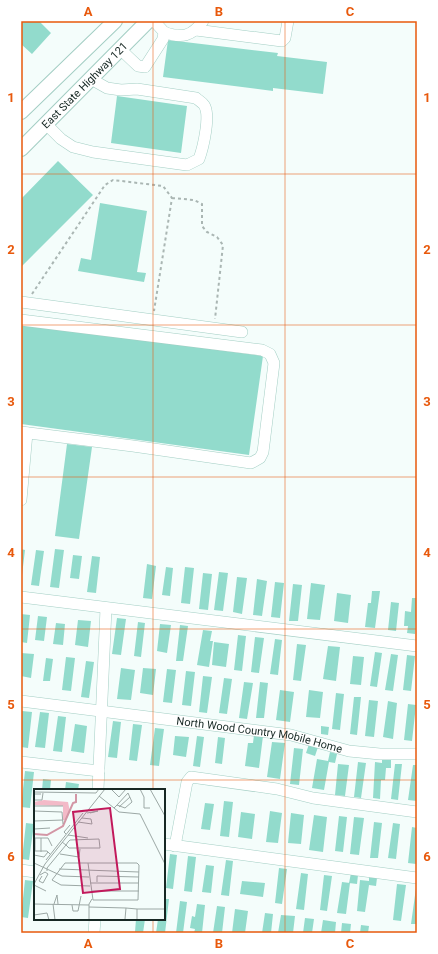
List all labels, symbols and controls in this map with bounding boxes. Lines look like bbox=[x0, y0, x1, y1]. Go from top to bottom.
text: A bbox=[84, 4, 93, 19]
text: B bbox=[215, 4, 223, 19]
text: C bbox=[346, 4, 355, 19]
street label: East State Highway 121 bbox=[39, 39, 130, 131]
text: 1 bbox=[7, 90, 15, 105]
text: 1 bbox=[423, 90, 431, 105]
text: 2 bbox=[7, 242, 15, 257]
text: 2 bbox=[423, 242, 431, 257]
text: 3 bbox=[7, 394, 15, 409]
text: 3 bbox=[423, 394, 431, 409]
text: 4 bbox=[7, 545, 15, 560]
text: 4 bbox=[423, 545, 431, 560]
text: 5 bbox=[7, 697, 15, 712]
text: 5 bbox=[423, 697, 431, 712]
street label: North Wood Country Mobile Home bbox=[176, 714, 344, 755]
inset map bbox=[34, 789, 165, 920]
text: 6 bbox=[7, 849, 15, 864]
text: 6 bbox=[423, 849, 431, 864]
text: A bbox=[84, 936, 93, 951]
text: B bbox=[215, 936, 223, 951]
text: C bbox=[346, 936, 355, 951]

